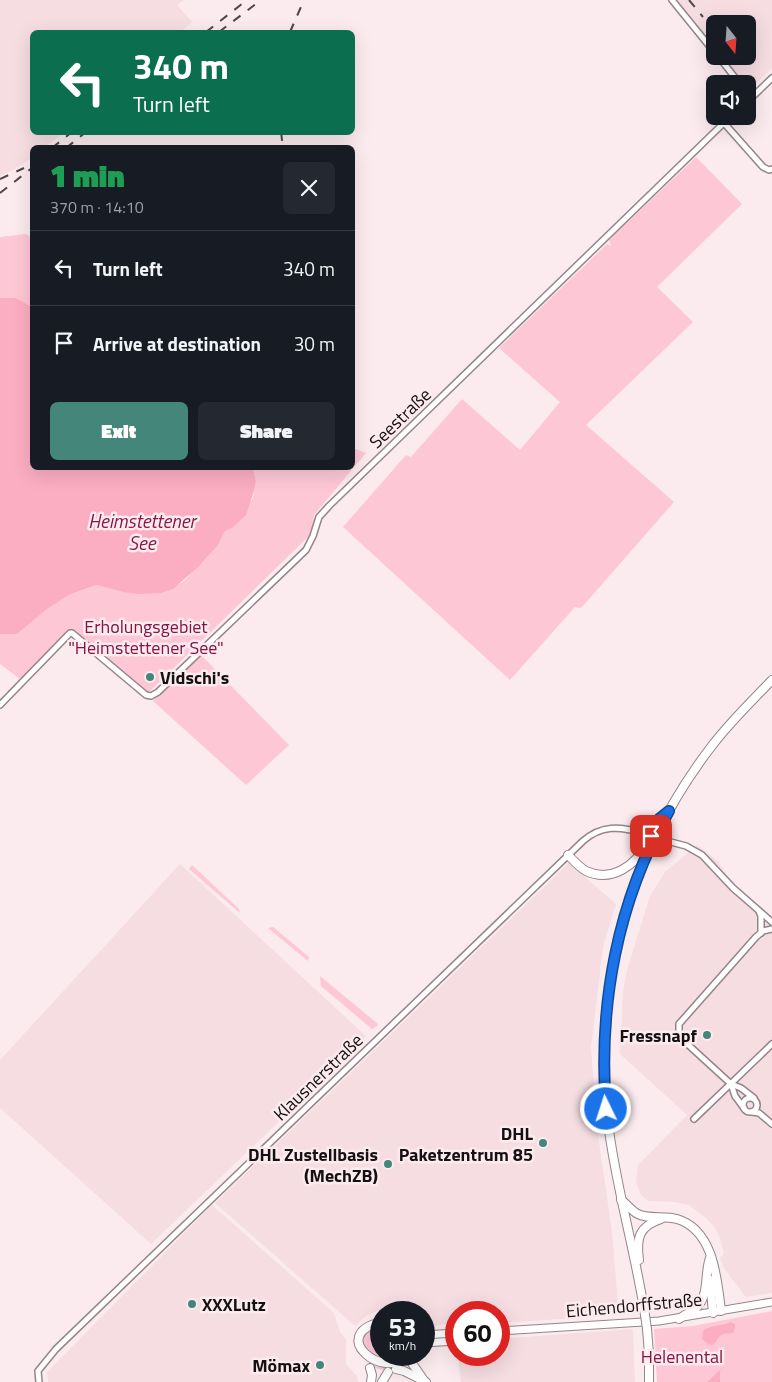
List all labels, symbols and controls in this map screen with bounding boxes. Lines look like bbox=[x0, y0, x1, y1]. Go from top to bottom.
north arrow bbox=[706, 15, 756, 65]
map controls bbox=[706, 15, 756, 125]
text: 340 m bbox=[133, 39, 229, 93]
icon: left bbox=[50, 50, 115, 115]
button: sound bbox=[706, 75, 756, 125]
text: Turn left bbox=[133, 87, 210, 121]
text: 1 min bbox=[50, 153, 125, 199]
button: close bbox=[283, 162, 335, 214]
text: 370 m · 14:10 bbox=[50, 195, 144, 219]
icon: left bbox=[50, 254, 78, 282]
text: Turn left bbox=[93, 254, 163, 283]
text: 340 m bbox=[283, 254, 335, 283]
icon: arrive bbox=[50, 329, 78, 357]
text: Arrive at destination bbox=[93, 329, 261, 358]
text: 30 m bbox=[294, 329, 335, 358]
street label: Seestraße bbox=[363, 381, 437, 455]
button: Exit bbox=[50, 402, 188, 460]
button: Share bbox=[198, 402, 335, 460]
water label: Heimstettener See bbox=[88, 506, 198, 557]
park label: Erholungsgebiet "Heimstettener See" bbox=[68, 613, 224, 661]
place label: Vidschi's bbox=[160, 664, 229, 691]
marker: Vidschi's bbox=[144, 671, 156, 683]
pin bbox=[630, 815, 672, 857]
icon: arrive bbox=[637, 822, 665, 850]
place label: Fressnapf bbox=[620, 1022, 698, 1049]
street label: Klausnerstraße bbox=[267, 1027, 369, 1127]
marker: Fressnapf bbox=[701, 1029, 713, 1041]
position arrow bbox=[579, 1082, 631, 1134]
place label: DHL Paketzentrum 85 bbox=[399, 1120, 533, 1168]
marker: DHL Paketzentrum 85 bbox=[537, 1137, 549, 1149]
place label: DHL Zustellbasis (MechZB) bbox=[248, 1141, 378, 1189]
marker: DHL Zustellbasis (MechZB) bbox=[382, 1158, 394, 1170]
street label: Eichendorffstraße bbox=[565, 1286, 703, 1324]
place label: XXXLutz bbox=[202, 1291, 266, 1318]
marker: XXXLutz bbox=[186, 1298, 198, 1310]
speed limit sign: 60 bbox=[445, 1301, 510, 1366]
text: 53 bbox=[388, 1308, 417, 1346]
text: km/h bbox=[389, 1336, 416, 1355]
park label: Helenental bbox=[641, 1343, 723, 1370]
place label: Mömax bbox=[252, 1352, 310, 1379]
marker: Mömax bbox=[314, 1359, 326, 1371]

